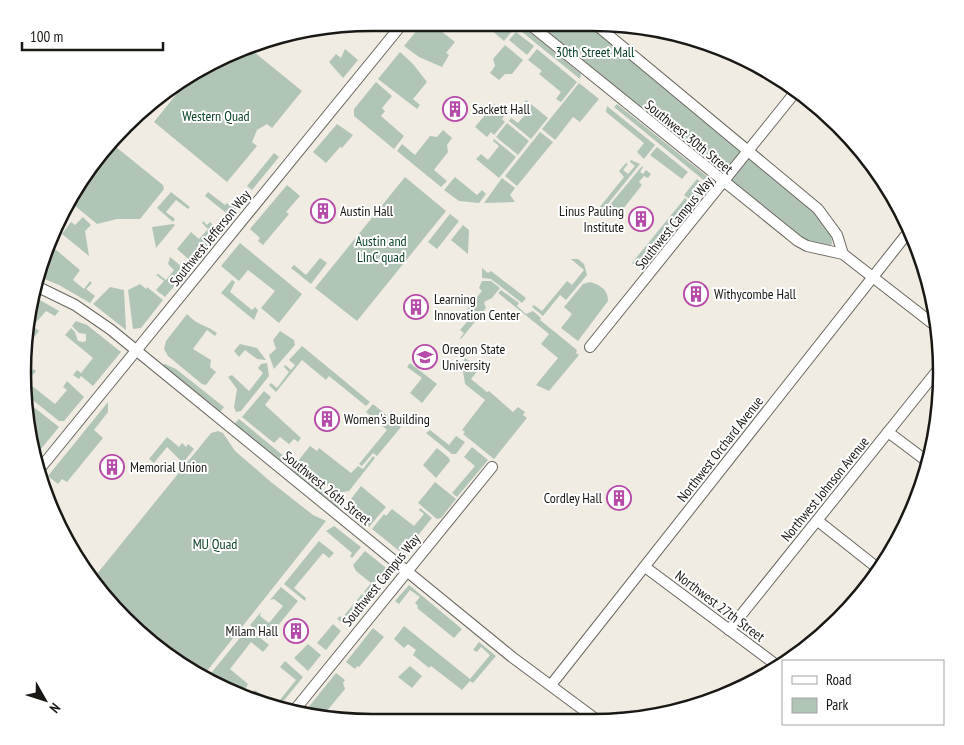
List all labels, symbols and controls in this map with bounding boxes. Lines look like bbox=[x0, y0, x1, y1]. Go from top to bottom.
scale bar bbox=[22, 20, 164, 52]
text: 100 m bbox=[30, 27, 63, 46]
park label: 30th Street Mall bbox=[556, 43, 635, 61]
building icon: Sackett Hall bbox=[442, 96, 468, 122]
street label: Southwest 30th Street bbox=[641, 96, 737, 178]
place label: Sackett Hall bbox=[472, 100, 531, 118]
park label: Western Quad bbox=[182, 107, 250, 125]
street label: Southwest Campus Way bbox=[631, 172, 717, 273]
street label: Southwest Jefferson Way bbox=[166, 186, 255, 290]
building icon: Austin Hall bbox=[310, 198, 336, 224]
place label: Austin Hall bbox=[340, 202, 394, 220]
place label: Linus Pauling Institute bbox=[559, 202, 624, 236]
building icon: Linus Pauling Institute bbox=[628, 206, 654, 232]
park label: Austin and LInC quad bbox=[355, 232, 407, 266]
building icon: Withycombe Hall bbox=[683, 281, 709, 307]
place label: Withycombe Hall bbox=[714, 285, 797, 303]
place label: Learning Innovation Center bbox=[434, 290, 520, 324]
building icon: Learning Innovation Center bbox=[403, 294, 429, 320]
place label: Oregon State University bbox=[442, 340, 506, 374]
school or university icon: Oregon State University bbox=[412, 344, 438, 370]
street label: Northwest Orchard Avenue bbox=[673, 392, 767, 506]
building icon: Women's Building bbox=[314, 406, 340, 432]
place label: Women's Building bbox=[344, 410, 430, 428]
street label: Northwest Johnson Avenue bbox=[777, 433, 873, 545]
street label: Southwest 26th Street bbox=[279, 447, 375, 529]
building icon: Memorial Union bbox=[99, 454, 125, 480]
place label: Memorial Union bbox=[130, 458, 207, 476]
building icon: Cordley Hall bbox=[606, 485, 632, 511]
place label: Cordley Hall bbox=[544, 489, 603, 507]
street label: Southwest Campus Way bbox=[338, 529, 424, 630]
park label: MU Quad bbox=[193, 535, 237, 553]
street label: Northwest 27th Street bbox=[672, 566, 769, 646]
building icon: Milam Hall bbox=[283, 618, 309, 644]
place label: Milam Hall bbox=[225, 622, 279, 640]
legend bbox=[782, 660, 944, 725]
text: Road bbox=[826, 670, 852, 689]
north arrow bbox=[20, 675, 70, 725]
text: Park bbox=[826, 695, 848, 714]
text: N bbox=[46, 700, 64, 717]

